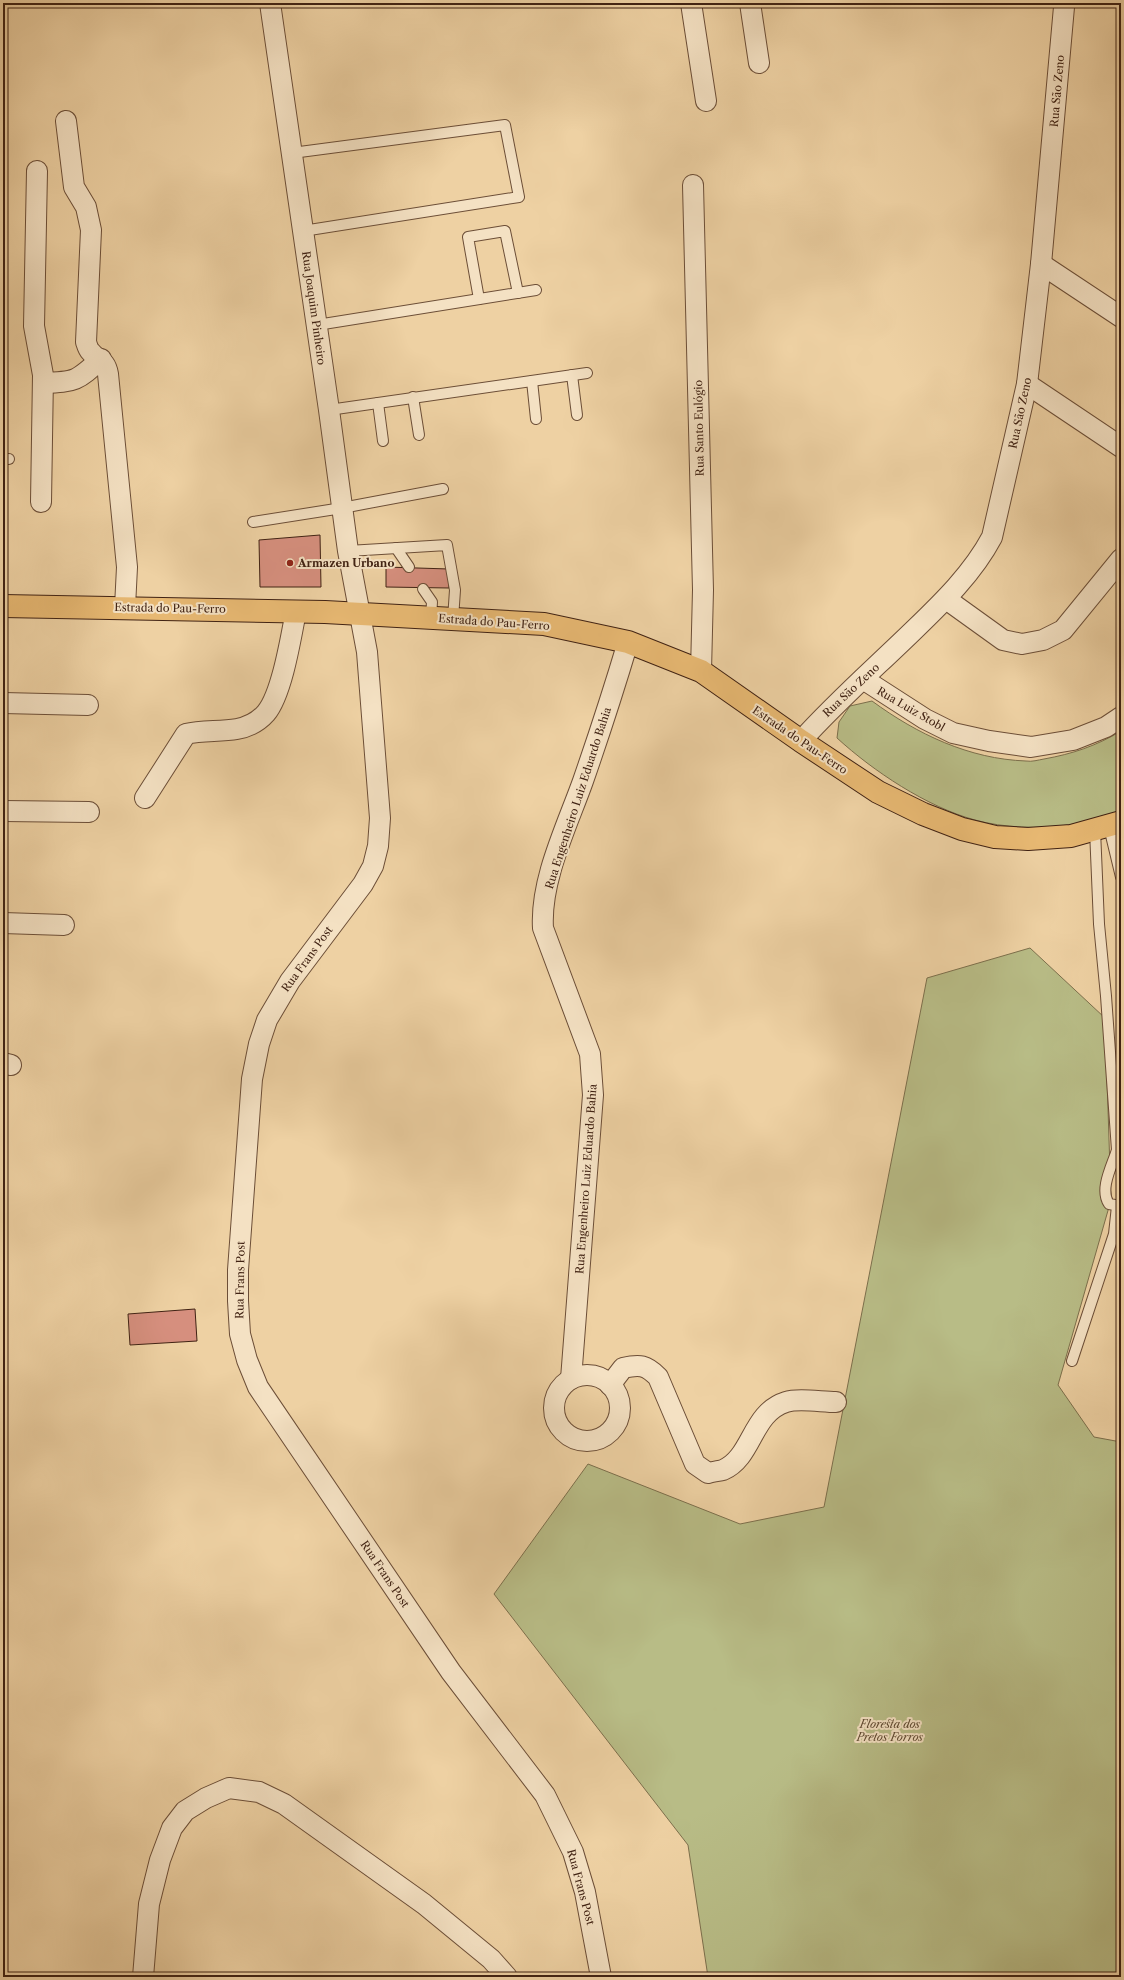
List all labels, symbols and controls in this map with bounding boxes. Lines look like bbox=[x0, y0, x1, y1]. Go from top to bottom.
street label: Rua São Zeno bbox=[1047, 54, 1067, 128]
street label: Rua Joaquim Pinheiro bbox=[299, 250, 329, 366]
street label: Rua São Zeno bbox=[1006, 376, 1034, 450]
street label: Rua Santo Eulógio bbox=[691, 379, 707, 476]
place label: Armazen Urbano bbox=[297, 556, 394, 570]
marker: Armazen Urbano bbox=[285, 558, 295, 568]
street label: Estrada do Pau-Ferro bbox=[114, 600, 226, 616]
street label: Estrada do Pau-Ferro bbox=[438, 611, 550, 633]
street label: Rua São Zeno bbox=[820, 660, 883, 720]
street label: Rua Luiz Stobl bbox=[874, 684, 948, 735]
street label: Estrada do Pau-Ferro bbox=[750, 703, 850, 777]
street label: Rua Engenheiro Luiz Eduardo Bahia bbox=[542, 705, 614, 891]
street label: Rua Frans Post bbox=[278, 923, 336, 995]
street label: Rua Engenheiro Luiz Eduardo Bahia bbox=[572, 1083, 600, 1274]
street label: Rua Frans Post bbox=[232, 1241, 248, 1319]
street label: Rua Frans Post bbox=[357, 1538, 413, 1610]
park label: Floresta dos Pretos Forros bbox=[856, 1717, 923, 1744]
street label: Rua Frans Post bbox=[564, 1848, 598, 1927]

